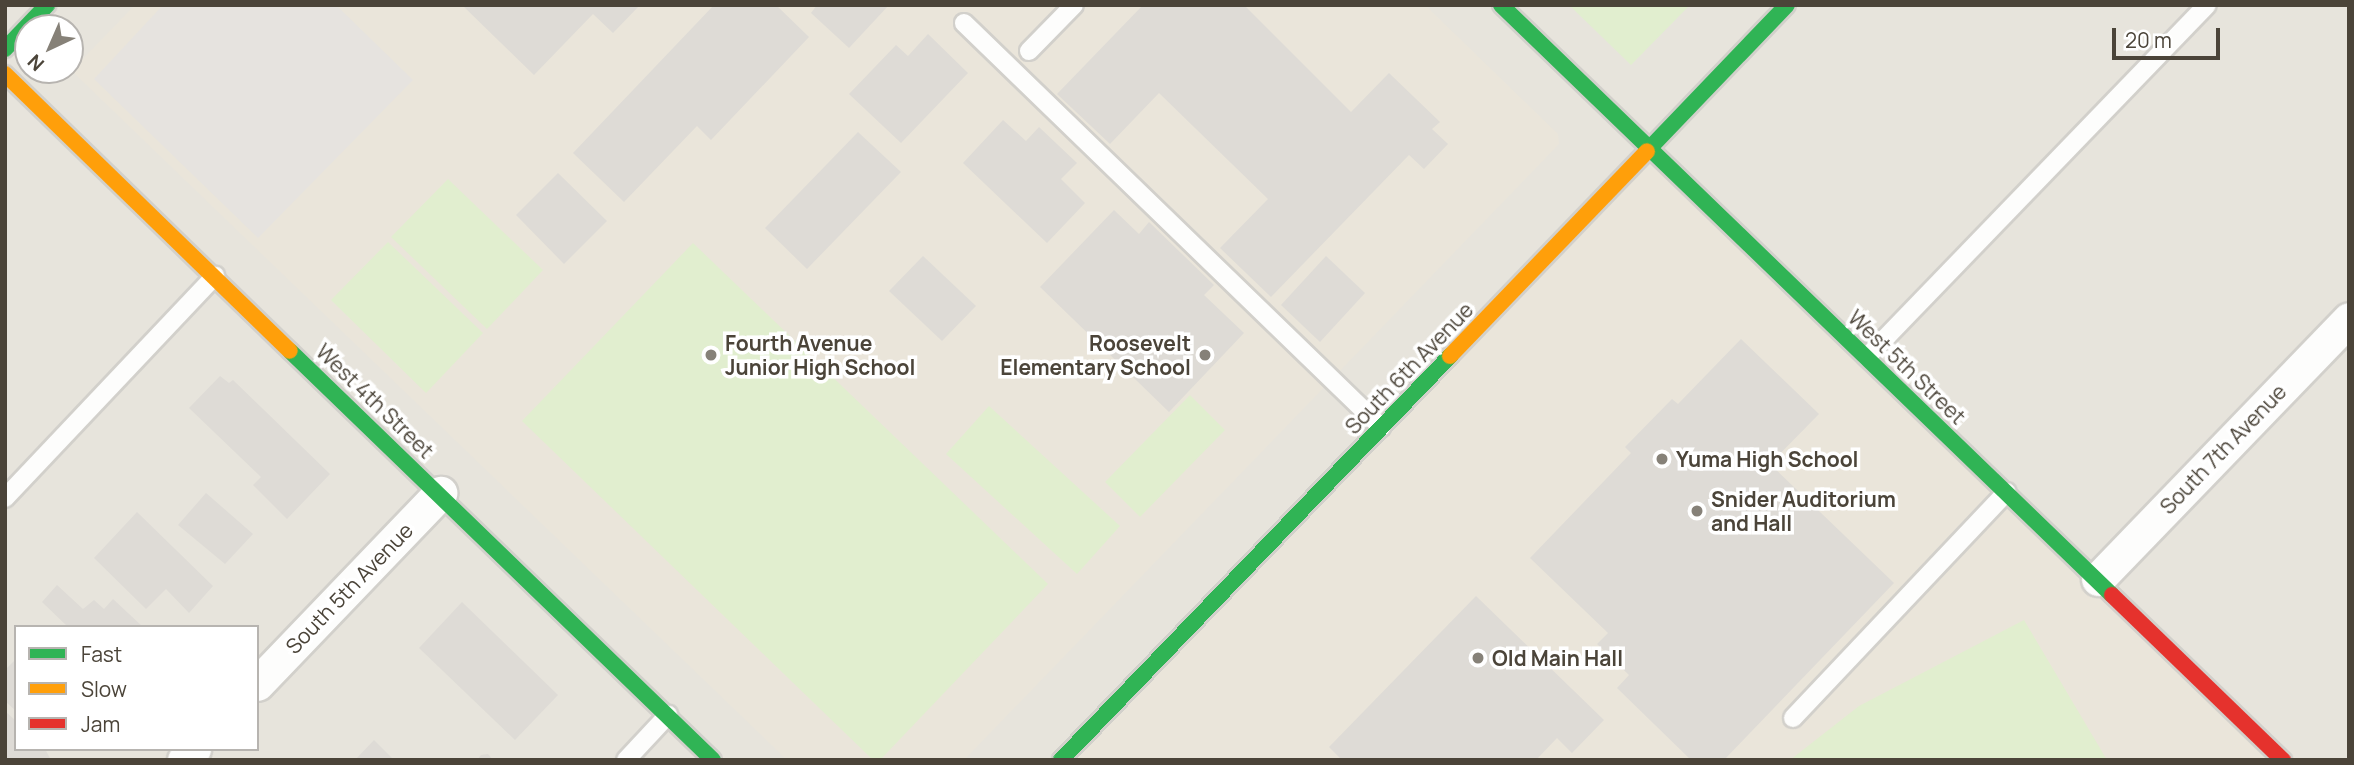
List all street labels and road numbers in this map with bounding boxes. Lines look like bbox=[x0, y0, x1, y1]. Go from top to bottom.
street label: South 6th Avenue bbox=[1340, 297, 1478, 439]
street label: West 5th Street bbox=[1843, 305, 1971, 429]
street label: West 4th Street bbox=[311, 339, 439, 463]
street label: South 7th Avenue bbox=[2155, 379, 2291, 519]
street label: South 5th Avenue bbox=[280, 517, 418, 659]

